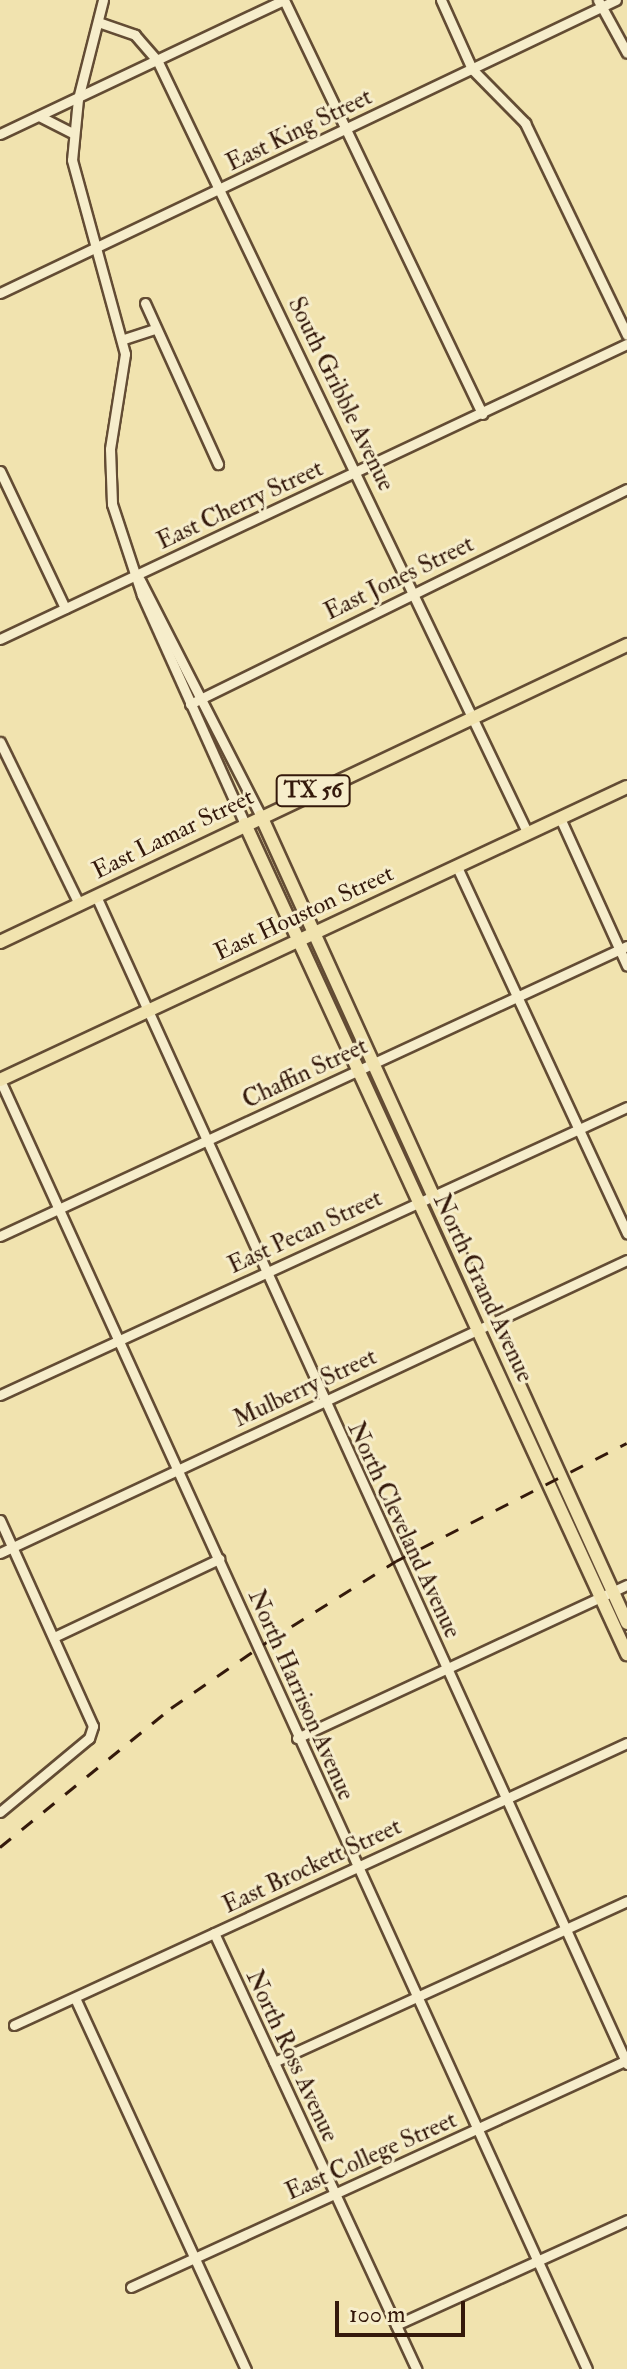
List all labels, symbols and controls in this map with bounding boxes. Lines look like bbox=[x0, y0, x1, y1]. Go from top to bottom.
street label: East King Street bbox=[221, 82, 377, 178]
street label: South Gribble Avenue bbox=[282, 292, 400, 496]
street label: East Cherry Street bbox=[152, 454, 328, 556]
street label: East Jones Street bbox=[320, 529, 478, 627]
road number: TX 56 bbox=[275, 773, 351, 809]
street label: East Lamar Street bbox=[88, 783, 258, 885]
street label: East Houston Street bbox=[210, 859, 398, 967]
street label: Chaffin Street bbox=[238, 1031, 372, 1115]
street label: East Pecan Street bbox=[223, 1184, 387, 1280]
street label: North Grand Avenue bbox=[427, 1189, 539, 1387]
street label: Mulberry Street bbox=[229, 1342, 381, 1434]
street label: North Cleveland Avenue bbox=[341, 1417, 467, 1643]
street label: North Harrison Avenue bbox=[242, 1585, 360, 1805]
street label: East Brockett Street bbox=[218, 1812, 406, 1920]
street label: North Ross Avenue bbox=[240, 1965, 344, 2147]
street label: East College Street bbox=[281, 2105, 461, 2207]
scale bar bbox=[339, 2285, 469, 2335]
text: 100 m bbox=[349, 2299, 406, 2330]

